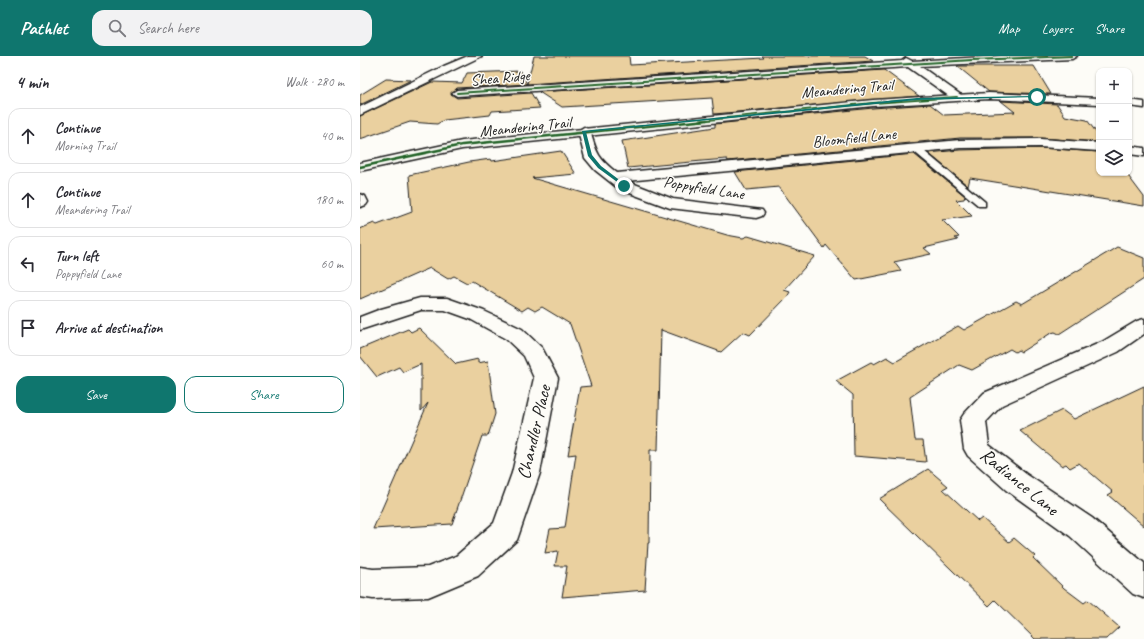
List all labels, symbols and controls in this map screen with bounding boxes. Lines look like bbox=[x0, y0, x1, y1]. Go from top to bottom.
search box bbox=[92, 10, 372, 46]
text: Pathlet bbox=[20, 16, 68, 40]
icon: search bbox=[106, 17, 128, 39]
text: Search here bbox=[138, 19, 199, 38]
text: Map bbox=[998, 20, 1020, 37]
text: Layers bbox=[1042, 20, 1073, 37]
text: Share bbox=[1095, 20, 1124, 37]
street label: Shea Ridge bbox=[470, 65, 532, 91]
map controls bbox=[1096, 68, 1132, 176]
button: + bbox=[1096, 68, 1132, 104]
text: 4 min bbox=[16, 72, 49, 93]
text: Walk · 280 m bbox=[285, 74, 344, 90]
street label: Meandering Trail bbox=[801, 75, 897, 103]
route start bbox=[1028, 88, 1046, 106]
button: − bbox=[1096, 104, 1132, 140]
street label: Meandering Trail bbox=[478, 112, 575, 142]
text: Continue bbox=[55, 119, 100, 138]
street label: Bloomfield Lane bbox=[811, 123, 899, 152]
icon: ahead bbox=[17, 125, 39, 147]
text: 40 m bbox=[321, 128, 343, 144]
text: Morning Trail bbox=[55, 138, 115, 154]
button: layers bbox=[1096, 140, 1132, 176]
street label: Poppyfield Lane bbox=[662, 172, 747, 205]
route end bbox=[615, 177, 633, 195]
text: Continue bbox=[55, 183, 100, 202]
icon: ahead bbox=[17, 189, 39, 211]
text: 180 m bbox=[315, 192, 343, 208]
text: Meandering Trail bbox=[55, 202, 130, 218]
text: Turn left bbox=[55, 247, 98, 266]
icon: left bbox=[17, 253, 39, 275]
text: 60 m bbox=[321, 256, 343, 272]
text: Poppyfield Lane bbox=[55, 266, 121, 282]
icon: arrive bbox=[17, 317, 39, 339]
text: Arrive at destination bbox=[55, 319, 162, 338]
button: Save bbox=[16, 376, 176, 413]
button: Share bbox=[184, 376, 344, 413]
street label: Chandler Place bbox=[512, 381, 557, 482]
street label: Radiance Lane bbox=[975, 443, 1065, 522]

